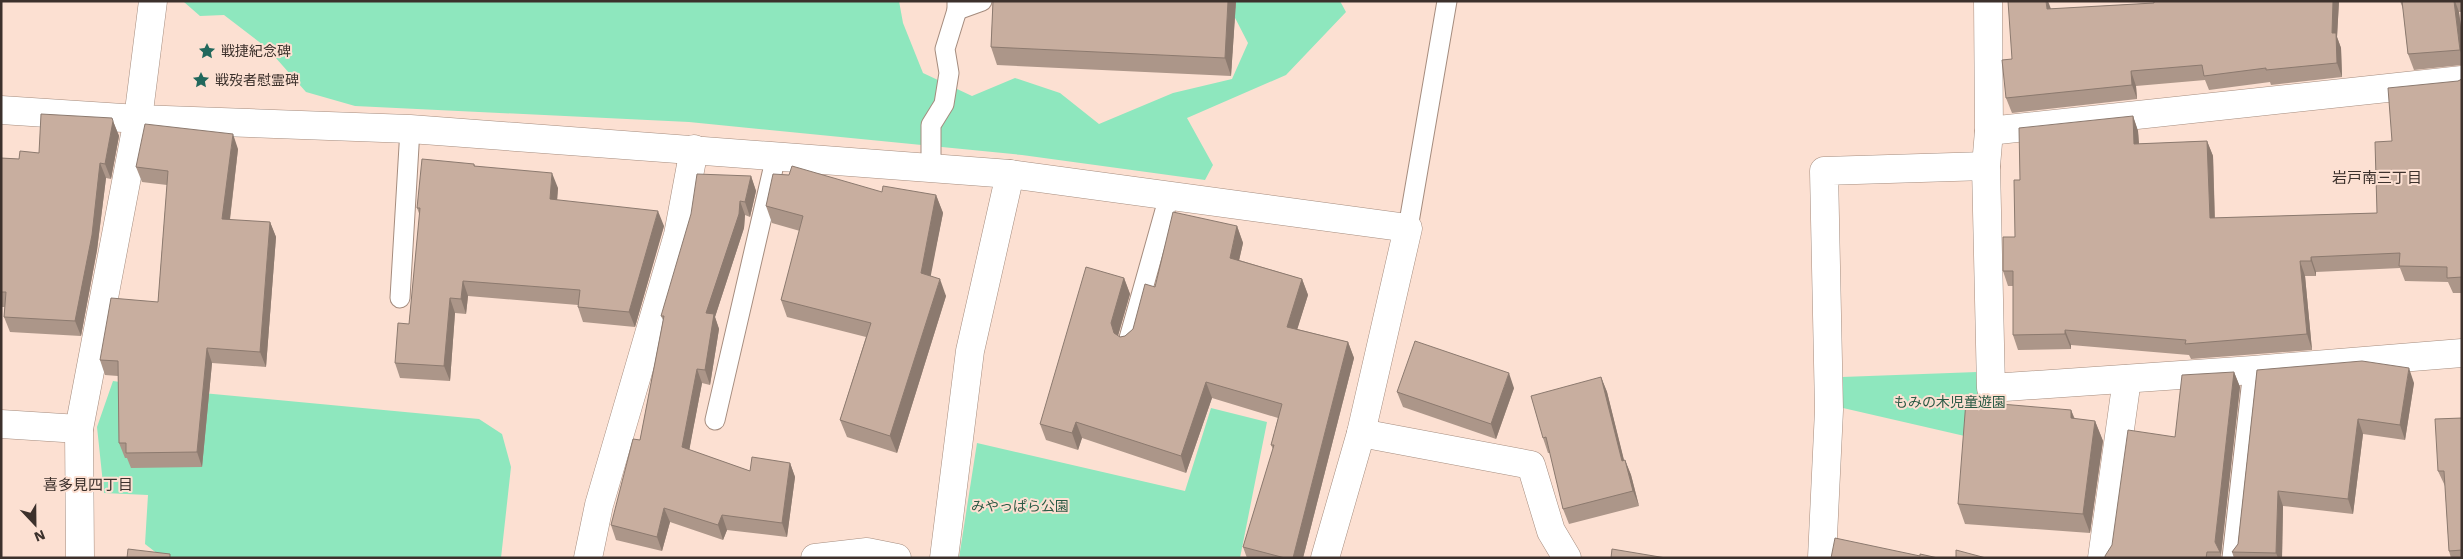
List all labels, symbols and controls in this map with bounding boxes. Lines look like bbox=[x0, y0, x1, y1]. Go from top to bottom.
place icon: 戦捷紀念碑 bbox=[197, 41, 217, 61]
place label: 戦捷紀念碑 bbox=[221, 43, 291, 59]
place icon: 戦歿者慰霊碑 bbox=[191, 70, 211, 90]
place label: 戦歿者慰霊碑 bbox=[215, 72, 299, 88]
district label: 岩戸南三丁目 bbox=[2332, 169, 2422, 187]
park label: もみの木児童遊園 bbox=[1894, 394, 2006, 410]
district label: 喜多見四丁目 bbox=[43, 476, 133, 494]
park label: みやっぱら公園 bbox=[971, 498, 1069, 514]
north arrow bbox=[10, 499, 60, 549]
text: N bbox=[32, 527, 48, 545]

